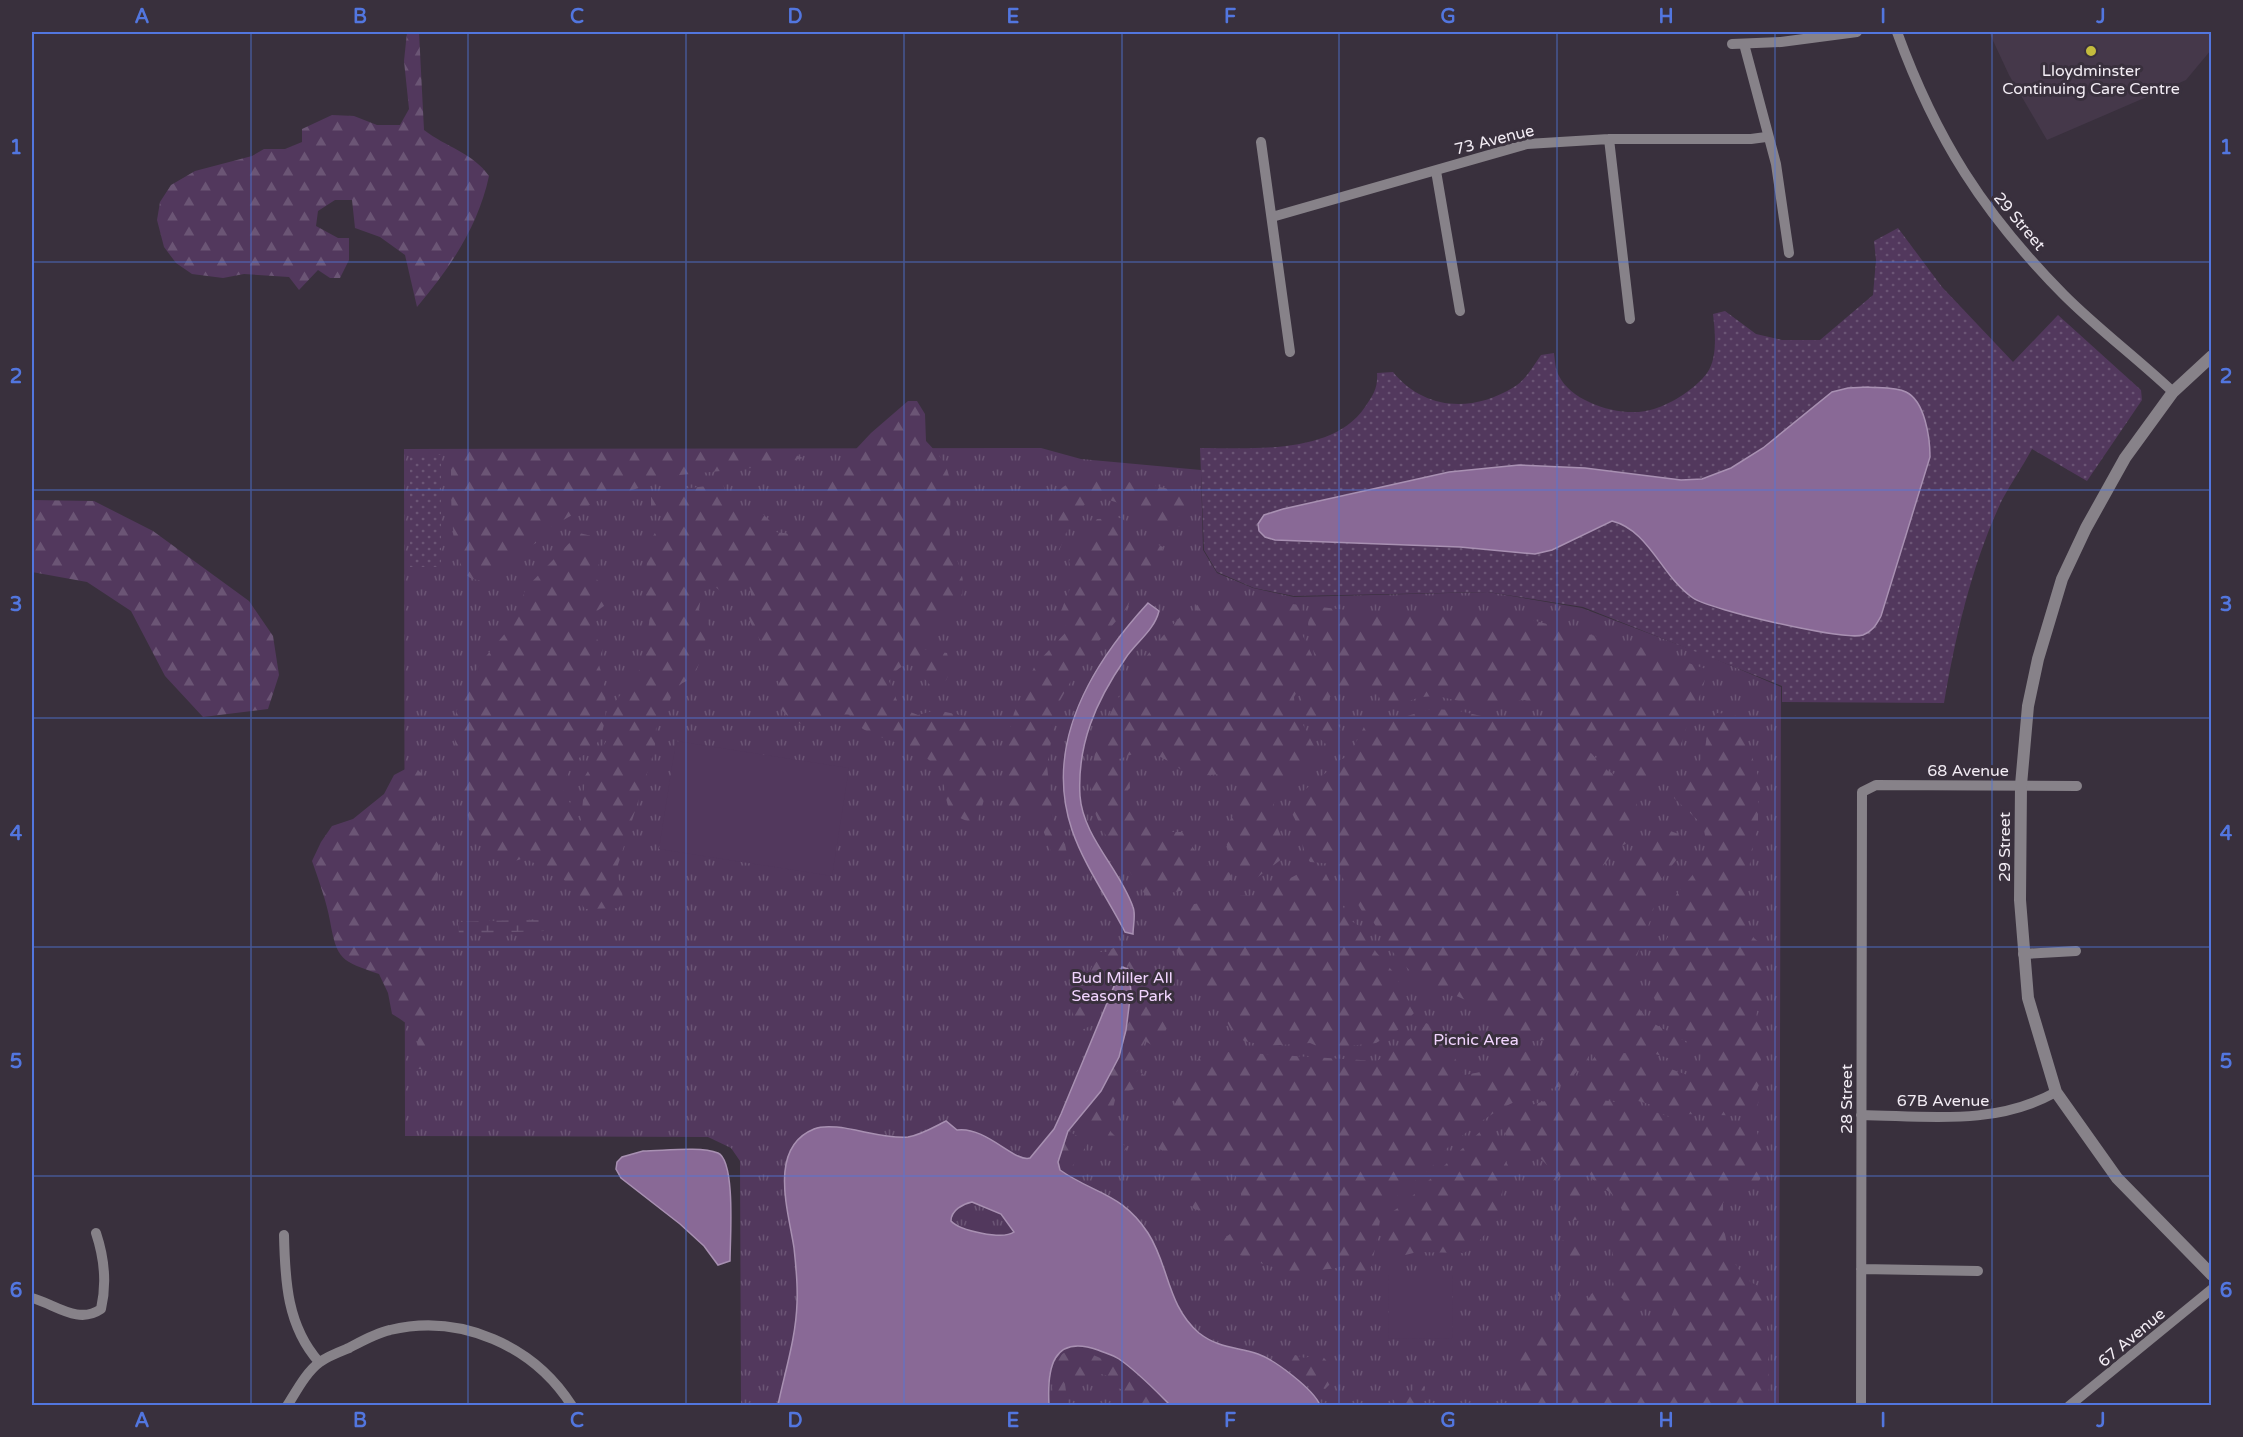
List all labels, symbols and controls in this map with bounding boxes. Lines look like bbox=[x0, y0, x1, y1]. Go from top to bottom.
text: A bbox=[135, 5, 150, 29]
text: B bbox=[353, 5, 367, 29]
text: C bbox=[570, 5, 584, 29]
text: D bbox=[787, 5, 803, 29]
text: E bbox=[1007, 5, 1020, 29]
text: F bbox=[1224, 5, 1236, 29]
text: G bbox=[1440, 5, 1456, 29]
text: H bbox=[1658, 5, 1674, 29]
text: I bbox=[1880, 5, 1886, 29]
text: J bbox=[2095, 5, 2106, 29]
marker: Lloydminster Continuing Care Centre bbox=[2084, 44, 2098, 58]
place label: Lloydminster Continuing Care Centre bbox=[2002, 61, 2180, 99]
street label: 73 Avenue bbox=[1452, 120, 1536, 160]
text: 1 bbox=[10, 136, 22, 160]
text: 1 bbox=[2220, 136, 2232, 160]
street label: 29 Street bbox=[1989, 188, 2049, 255]
text: 2 bbox=[10, 365, 22, 389]
text: 2 bbox=[2220, 365, 2232, 389]
text: 3 bbox=[10, 593, 22, 617]
text: 3 bbox=[2220, 593, 2232, 617]
street label: 68 Avenue bbox=[1927, 761, 2009, 781]
street label: 29 Street bbox=[1995, 812, 2015, 882]
text: 4 bbox=[10, 822, 23, 846]
text: 4 bbox=[2220, 822, 2233, 846]
park label: Bud Miller All Seasons Park bbox=[1071, 968, 1173, 1006]
park label: Picnic Area bbox=[1433, 1030, 1519, 1050]
text: 5 bbox=[10, 1050, 22, 1074]
text: 5 bbox=[2220, 1050, 2232, 1074]
street label: 28 Street bbox=[1837, 1064, 1857, 1134]
street label: 67B Avenue bbox=[1897, 1091, 1989, 1111]
text: 6 bbox=[10, 1279, 22, 1303]
text: 6 bbox=[2220, 1279, 2232, 1303]
street label: 67 Avenue bbox=[2094, 1304, 2169, 1372]
text: A bbox=[135, 1409, 150, 1433]
text: B bbox=[353, 1409, 367, 1433]
text: C bbox=[570, 1409, 584, 1433]
text: D bbox=[787, 1409, 803, 1433]
text: E bbox=[1007, 1409, 1020, 1433]
text: F bbox=[1224, 1409, 1236, 1433]
text: G bbox=[1440, 1409, 1456, 1433]
text: H bbox=[1658, 1409, 1674, 1433]
text: I bbox=[1880, 1409, 1886, 1433]
text: J bbox=[2095, 1409, 2106, 1433]

